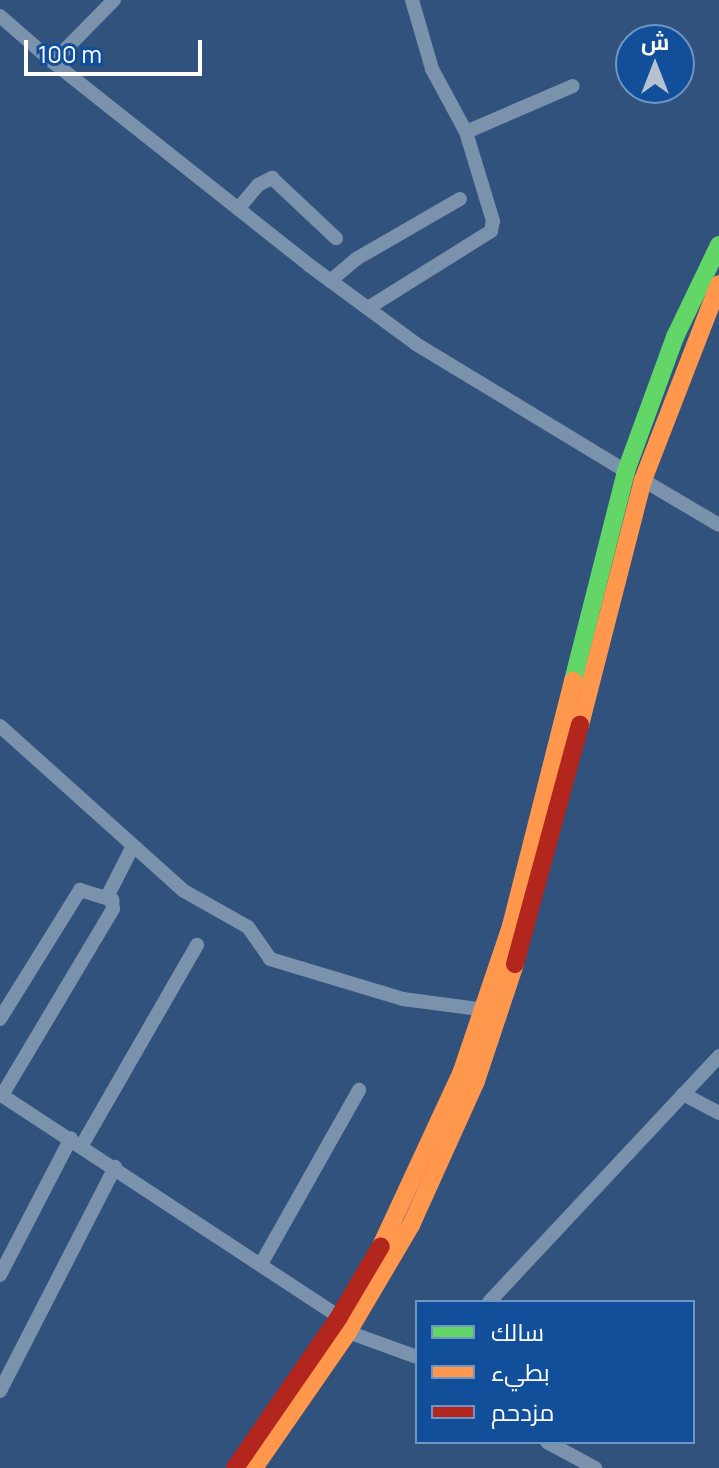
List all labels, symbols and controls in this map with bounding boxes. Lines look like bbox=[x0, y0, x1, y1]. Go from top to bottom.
scale bar bbox=[28, 24, 206, 74]
north arrow bbox=[615, 24, 695, 104]
text: ش bbox=[641, 27, 669, 57]
text: 100 m bbox=[38, 37, 102, 70]
legend bbox=[415, 1300, 695, 1444]
text: سالك bbox=[491, 1315, 544, 1348]
text: بطيء bbox=[491, 1355, 550, 1388]
text: مزدحم bbox=[491, 1395, 554, 1428]

